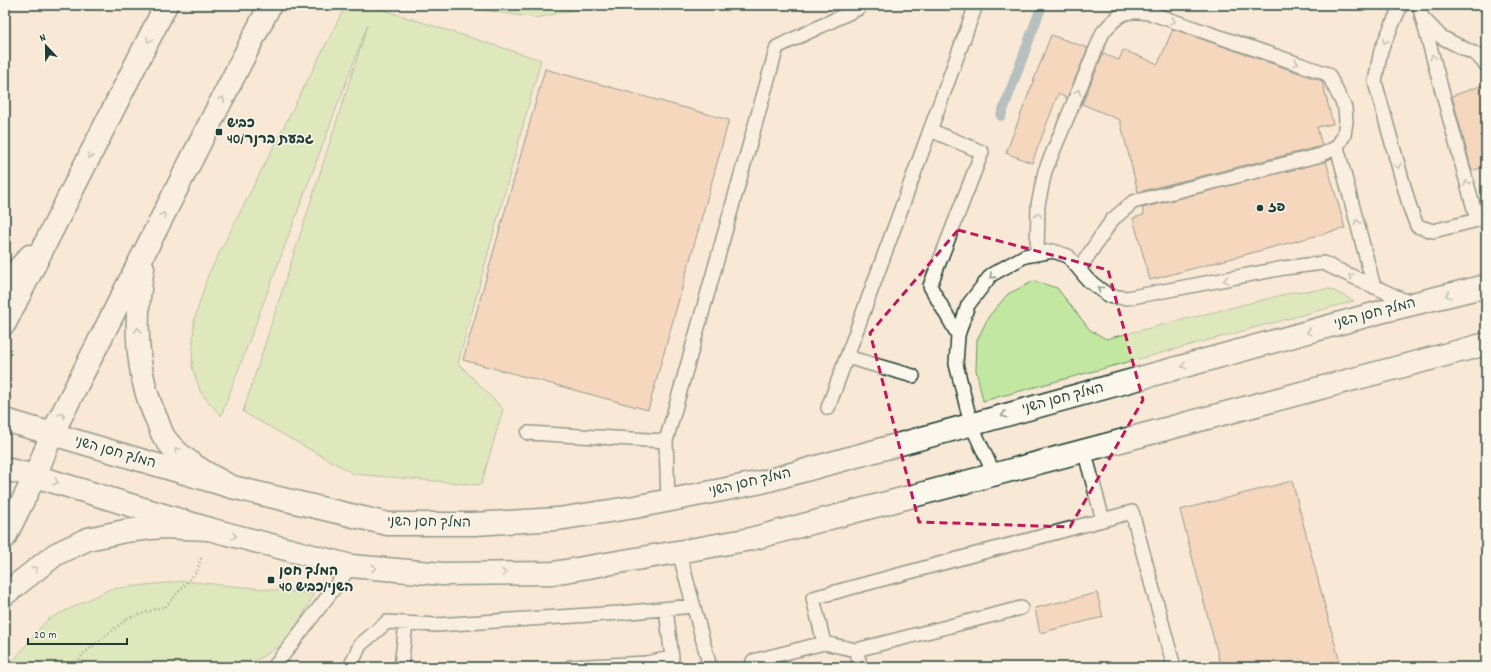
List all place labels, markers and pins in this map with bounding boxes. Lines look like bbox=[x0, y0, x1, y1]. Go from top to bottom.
place label: כביש 40/גבעת ברנר bbox=[227, 114, 314, 150]
marker: כביש 40/גבעת ברנר bbox=[214, 127, 224, 137]
place label: פז bbox=[1268, 198, 1286, 218]
marker: פז bbox=[1255, 203, 1265, 213]
place label: המלך חסן השני/כביש 40 bbox=[279, 562, 354, 598]
marker: המלך חסן השני/כביש 40 bbox=[266, 575, 276, 585]

